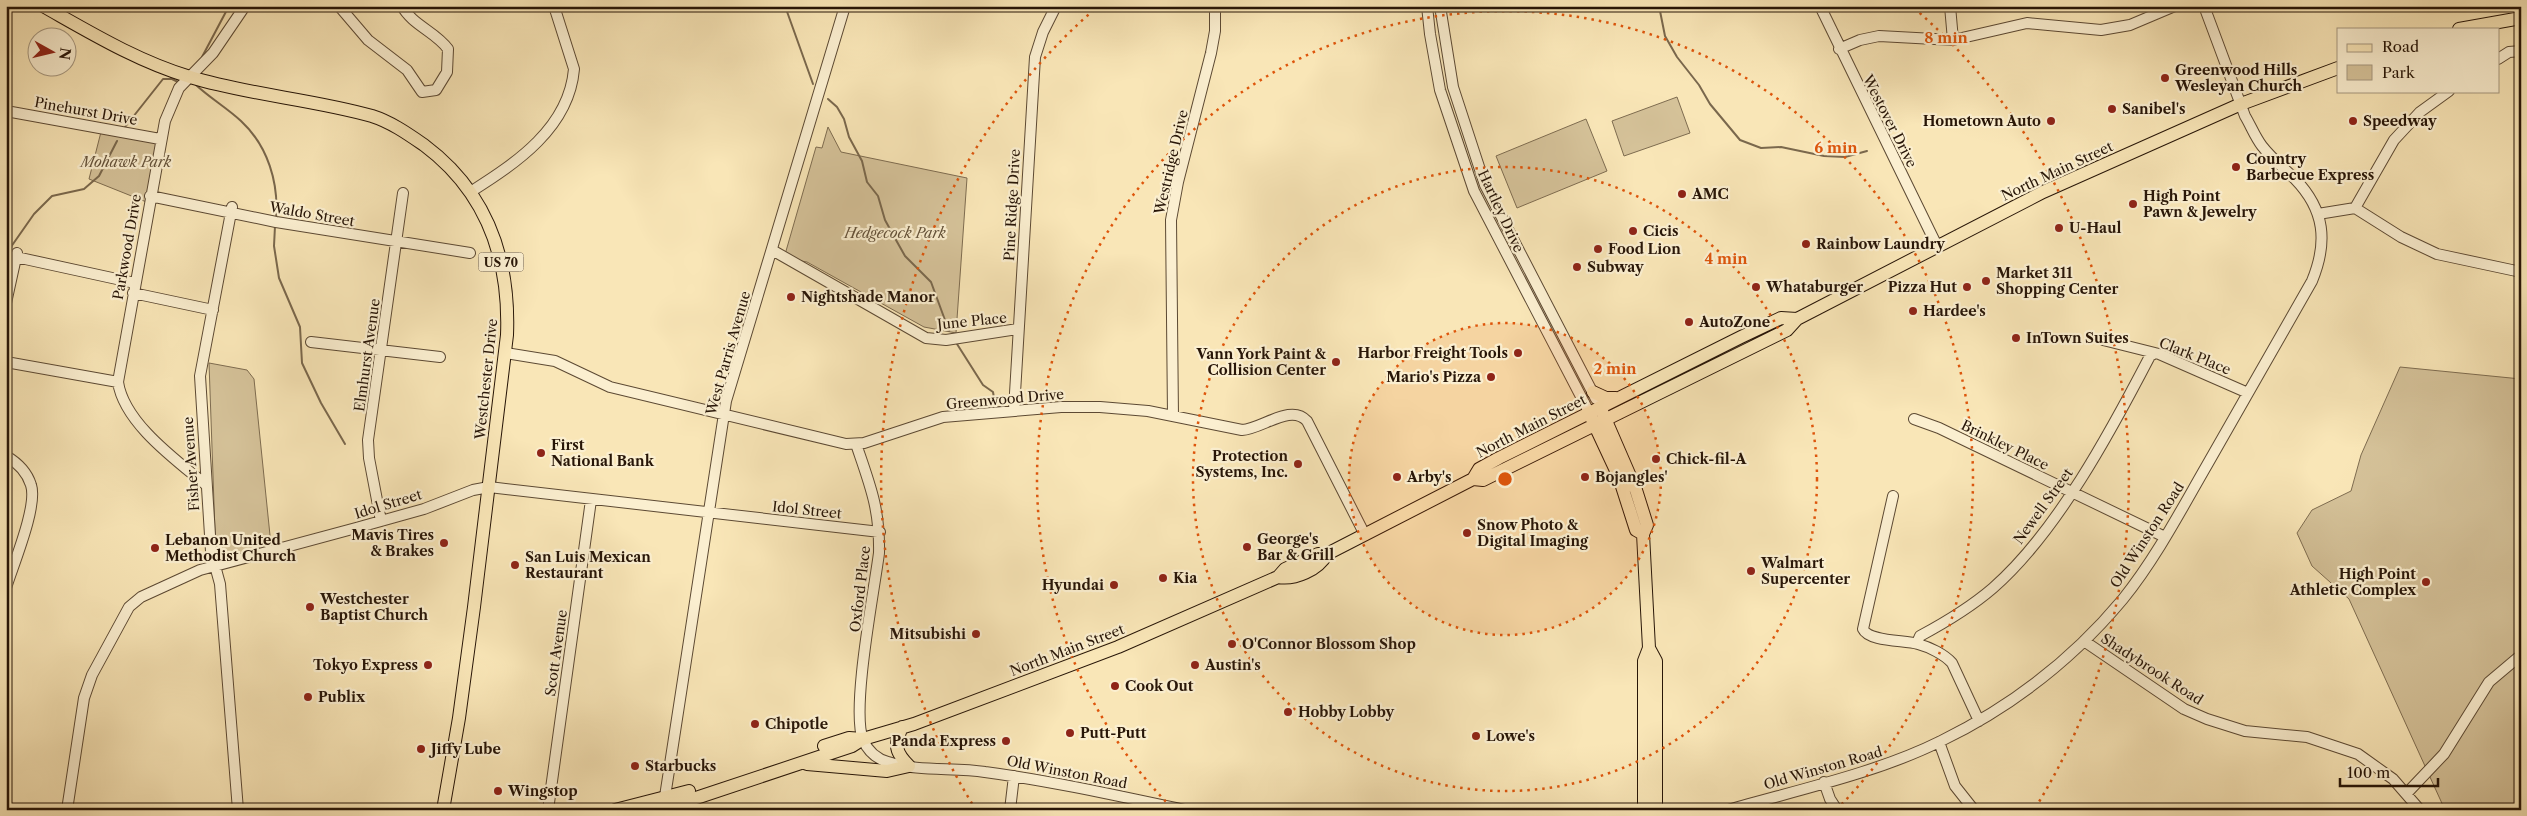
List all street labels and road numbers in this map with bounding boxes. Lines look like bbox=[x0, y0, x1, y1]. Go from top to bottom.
street label: Westover Drive bbox=[1858, 71, 1921, 171]
street label: Pinehurst Drive bbox=[33, 93, 139, 129]
street label: Westridge Drive bbox=[1150, 108, 1192, 217]
street label: North Main Street bbox=[1998, 137, 2116, 205]
street label: Pine Ridge Drive bbox=[1000, 148, 1024, 261]
street label: Hartley Drive bbox=[1474, 167, 1528, 255]
street label: Parkwood Drive bbox=[109, 193, 145, 301]
street label: Waldo Street bbox=[267, 197, 356, 230]
road number: US 70 bbox=[478, 252, 524, 272]
street label: West Parris Avenue bbox=[701, 289, 754, 418]
street label: Elmhurst Avenue bbox=[350, 297, 384, 413]
street label: June Place bbox=[934, 308, 1008, 334]
street label: Westchester Drive bbox=[471, 318, 501, 441]
street label: Clark Place bbox=[2157, 333, 2234, 379]
street label: Greenwood Drive bbox=[945, 385, 1065, 413]
street label: North Main Street bbox=[1473, 390, 1589, 461]
street label: Fisher Avenue bbox=[179, 416, 203, 512]
street label: Brinkley Place bbox=[1958, 416, 2052, 474]
street label: Newell Street bbox=[2009, 464, 2077, 548]
street label: Old Winston Road bbox=[2106, 478, 2188, 591]
street label: Idol Street bbox=[352, 485, 424, 523]
street label: Idol Street bbox=[771, 497, 843, 523]
street label: Oxford Place bbox=[846, 545, 874, 633]
street label: Scott Avenue bbox=[541, 608, 571, 697]
street label: North Main Street bbox=[1007, 620, 1127, 680]
street label: Shadybrook Road bbox=[2098, 629, 2207, 709]
street label: Old Winston Road bbox=[1762, 742, 1885, 794]
street label: Old Winston Road bbox=[1005, 751, 1129, 793]

